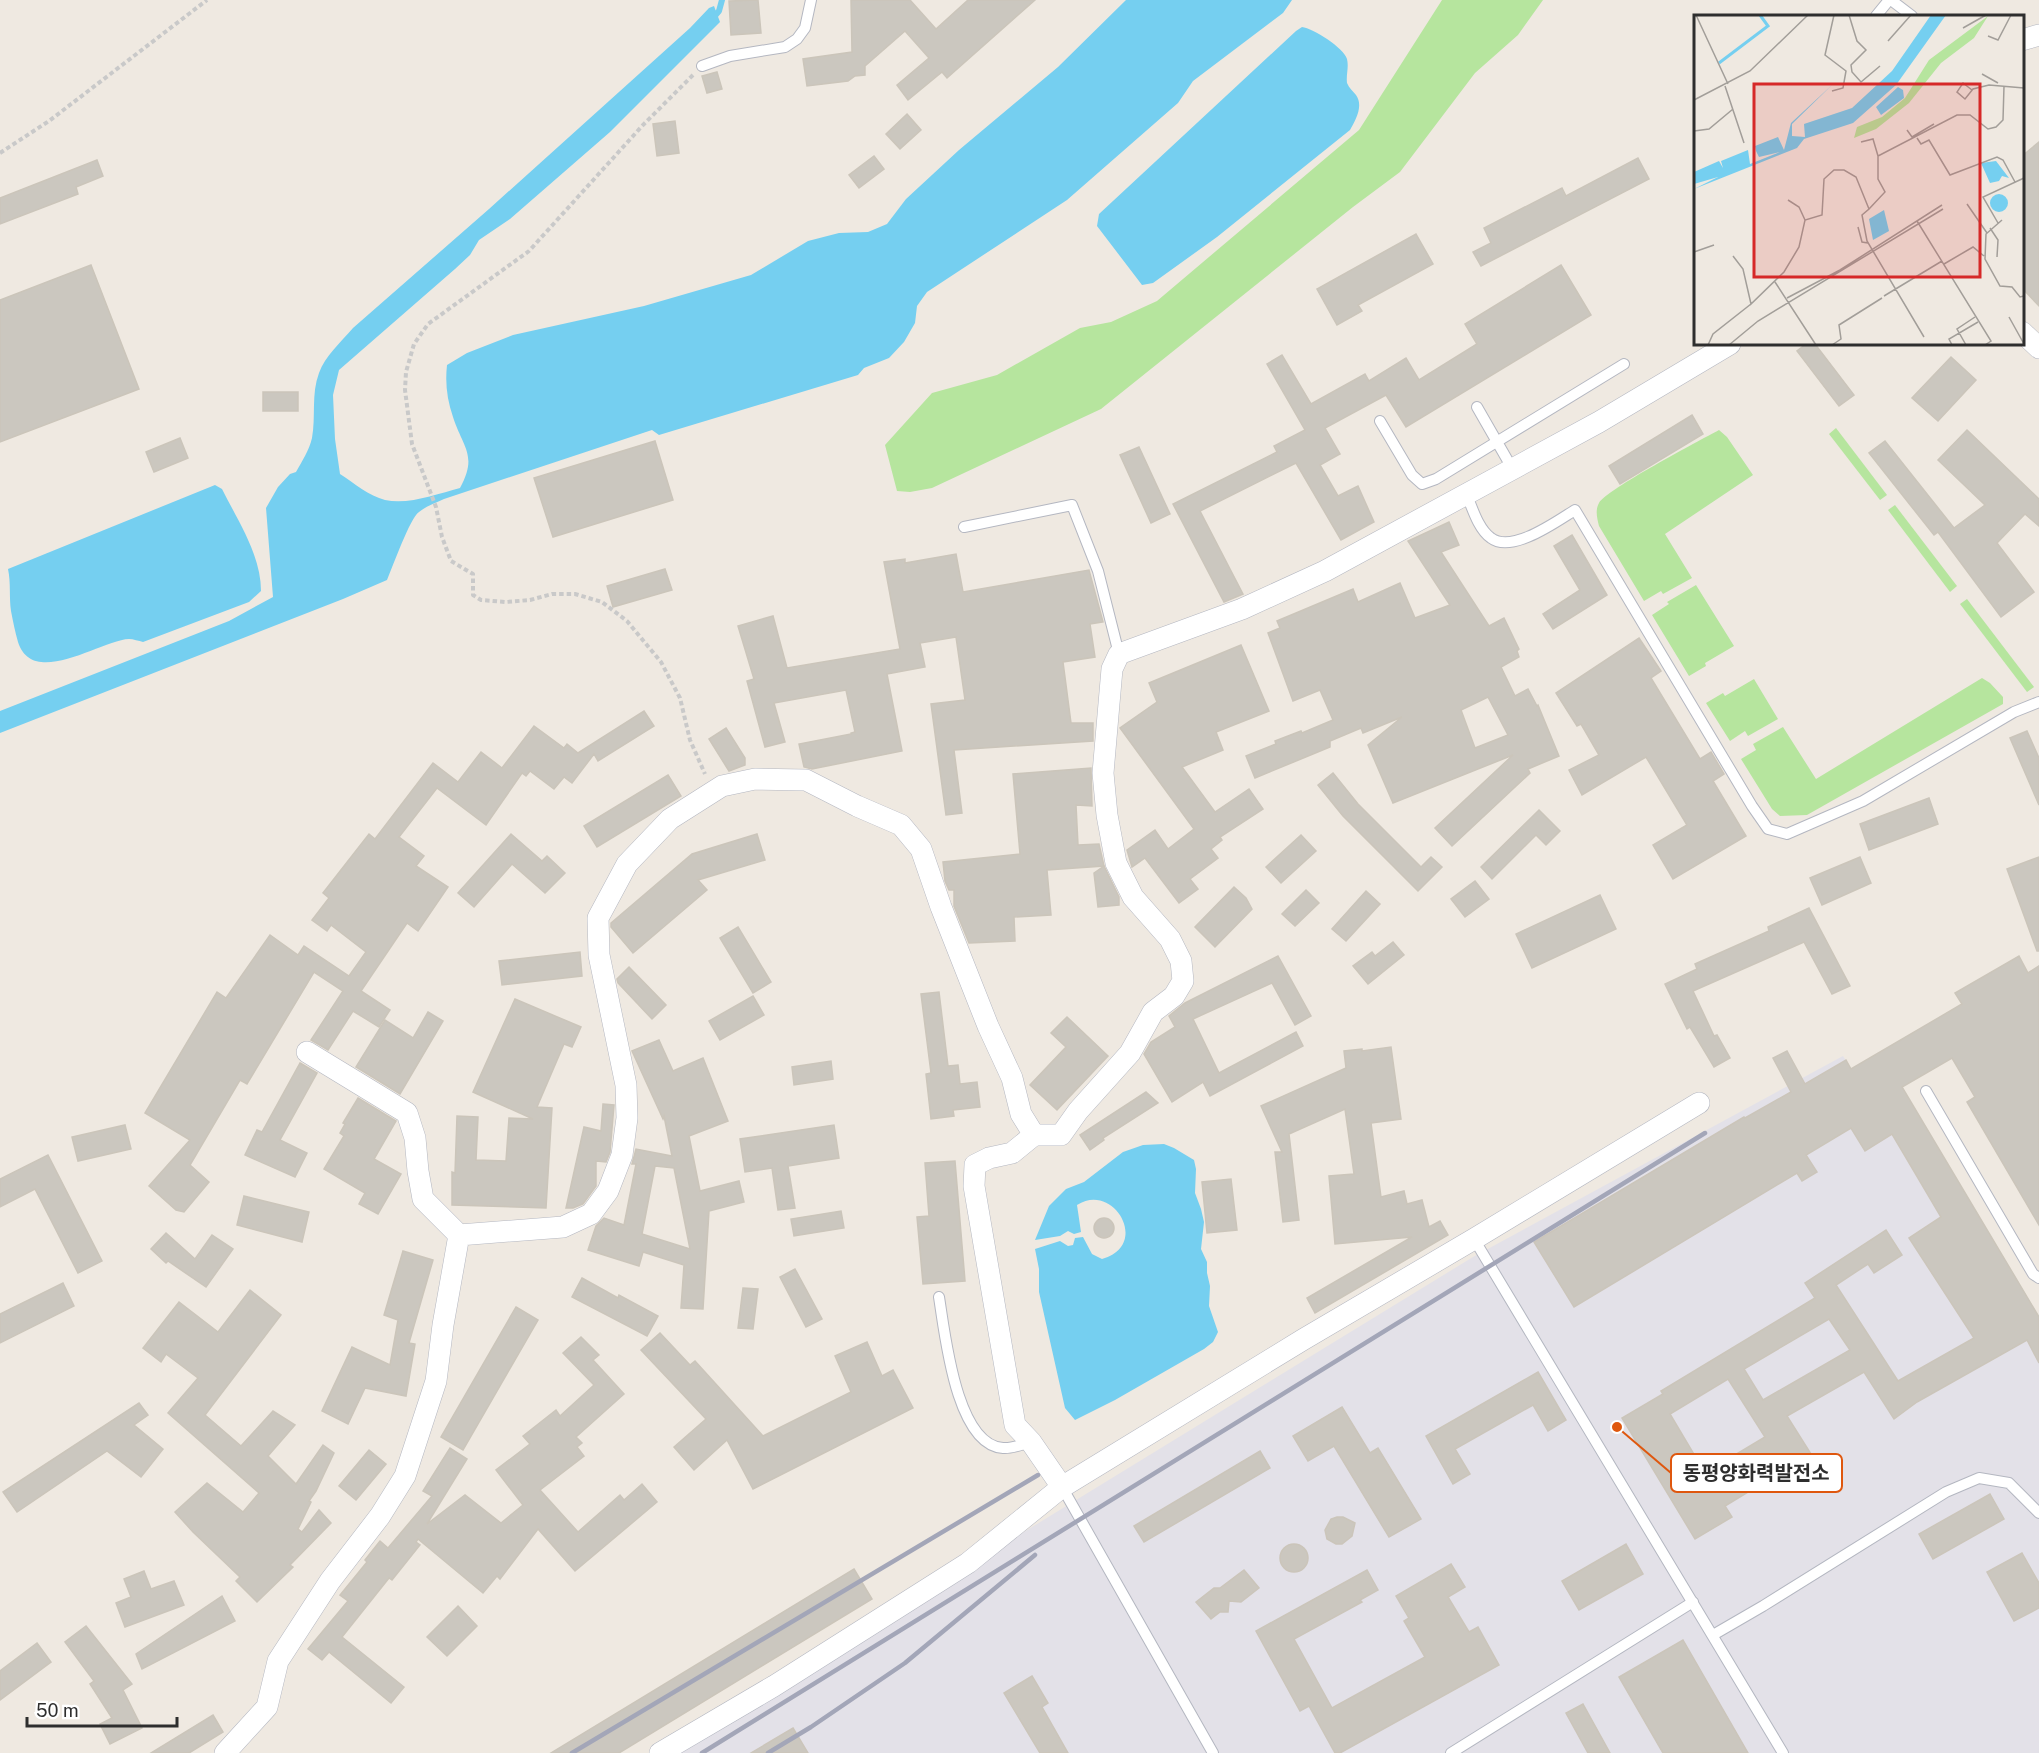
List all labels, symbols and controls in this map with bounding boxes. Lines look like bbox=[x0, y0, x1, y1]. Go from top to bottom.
inset map bbox=[1694, 15, 2024, 345]
callout: 동평양화력발전소 bbox=[1671, 1454, 1842, 1492]
text: 동평양화력발전소 bbox=[1682, 1461, 1830, 1485]
scale bar bbox=[27, 1690, 177, 1728]
text: 50 m bbox=[36, 1700, 79, 1721]

